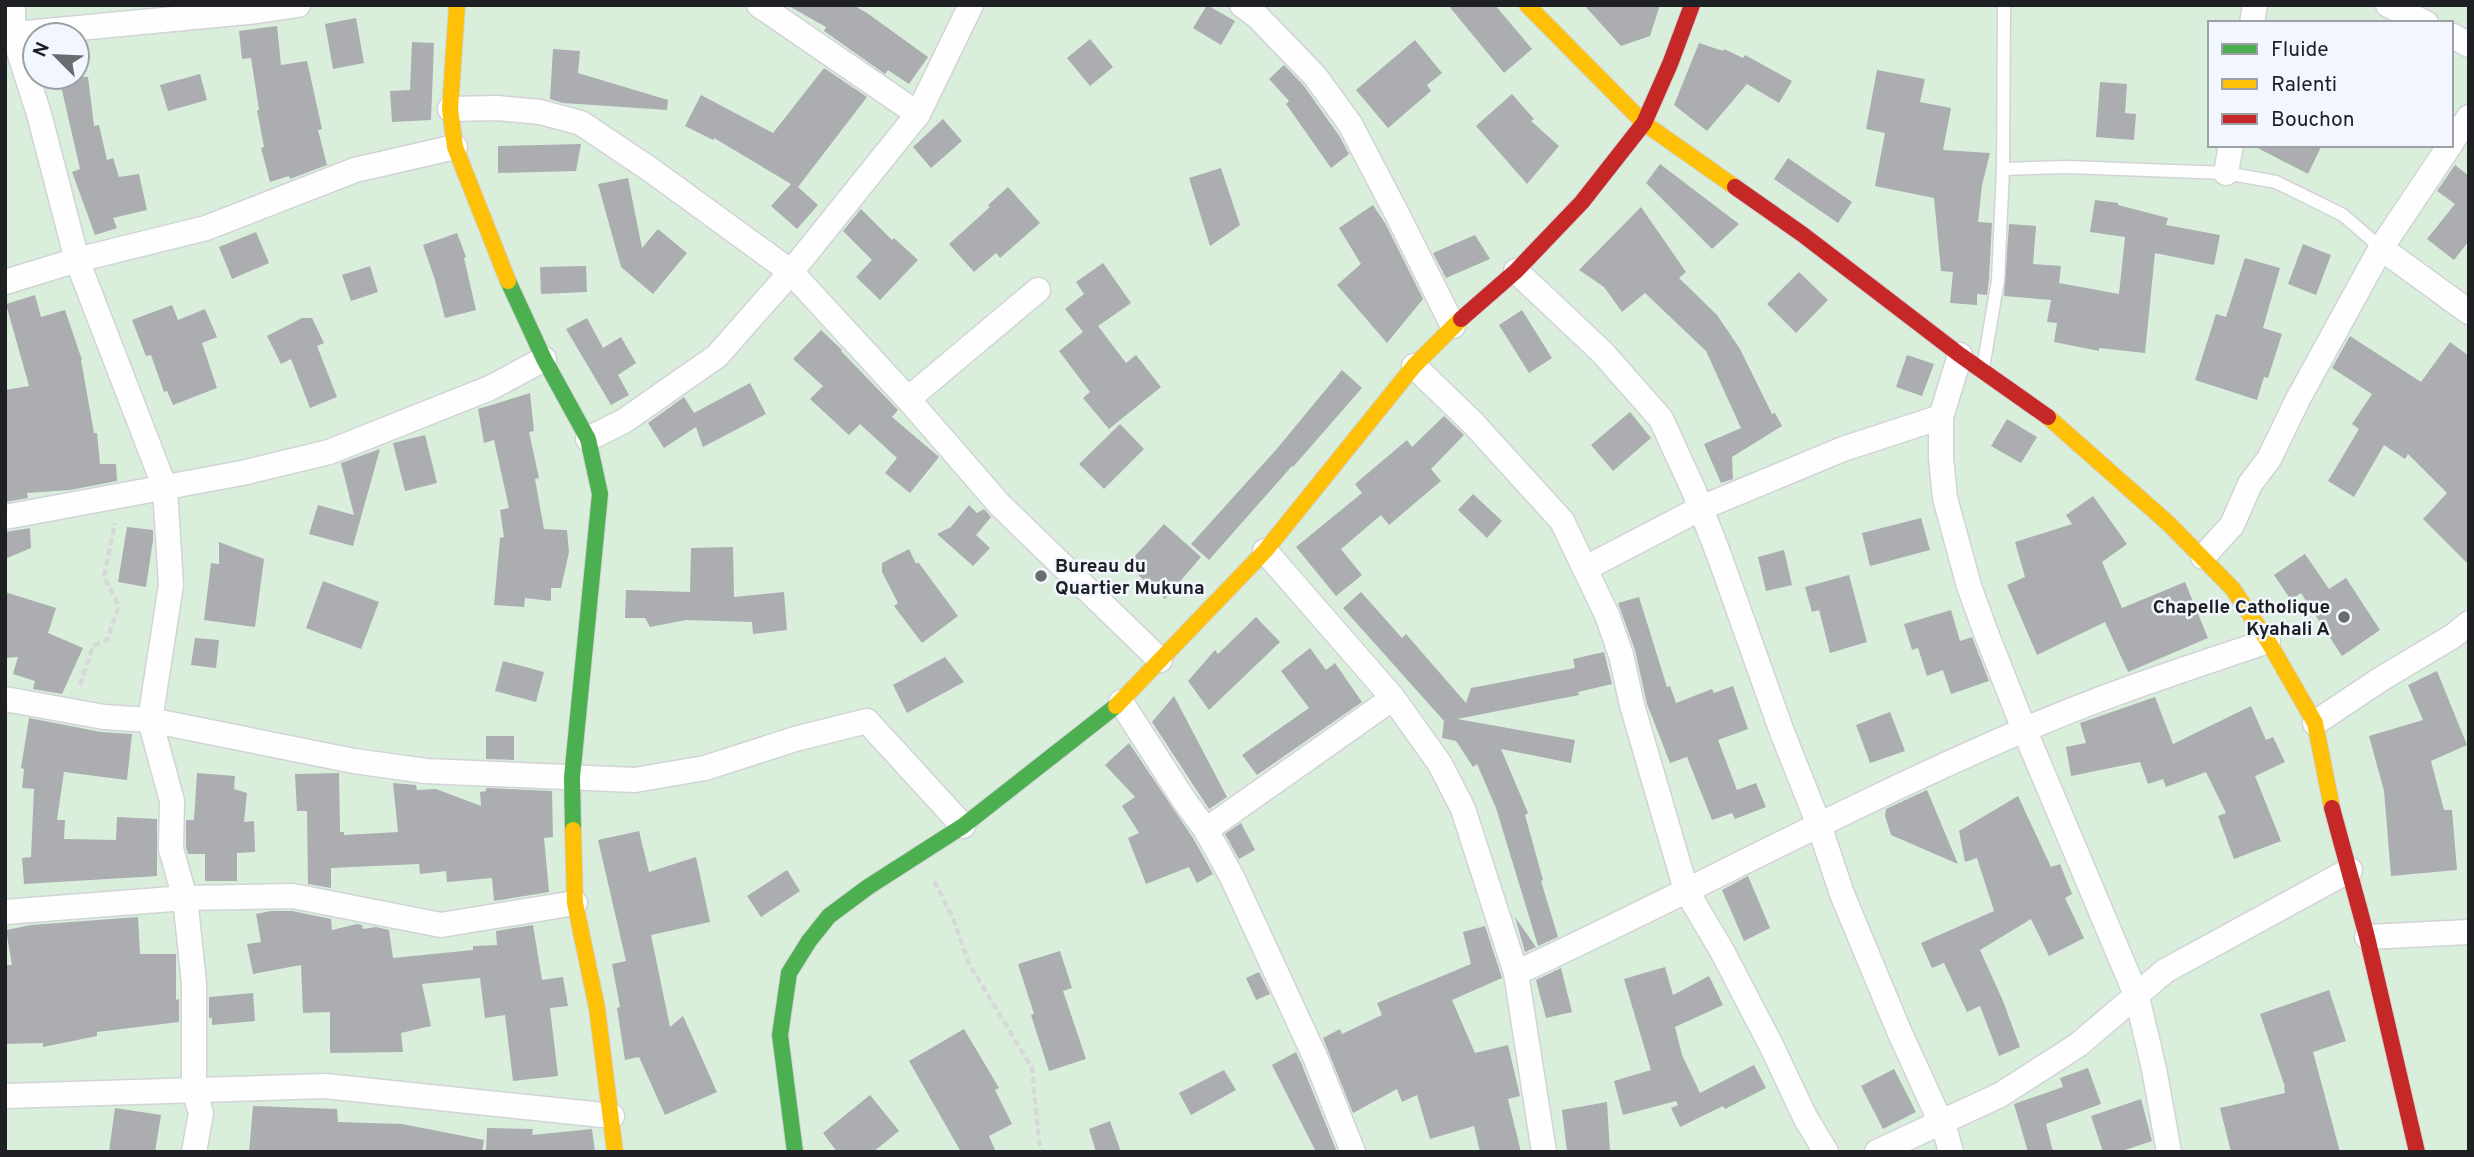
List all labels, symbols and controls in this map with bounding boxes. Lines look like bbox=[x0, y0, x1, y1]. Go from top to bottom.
north arrow bbox=[21, 21, 91, 91]
legend bbox=[2208, 21, 2453, 147]
text: Fluide bbox=[2271, 37, 2329, 64]
text: N bbox=[29, 39, 56, 61]
text: Ralenti bbox=[2271, 72, 2337, 99]
text: Bouchon bbox=[2271, 107, 2354, 134]
place label: Bureau du Quartier Mukuna bbox=[1055, 555, 1205, 601]
marker: Bureau du Quartier Mukuna bbox=[1033, 568, 1049, 584]
place label: Chapelle Catholique Kyahali A bbox=[2153, 596, 2330, 642]
marker: Chapelle Catholique Kyahali A bbox=[2336, 609, 2352, 625]

